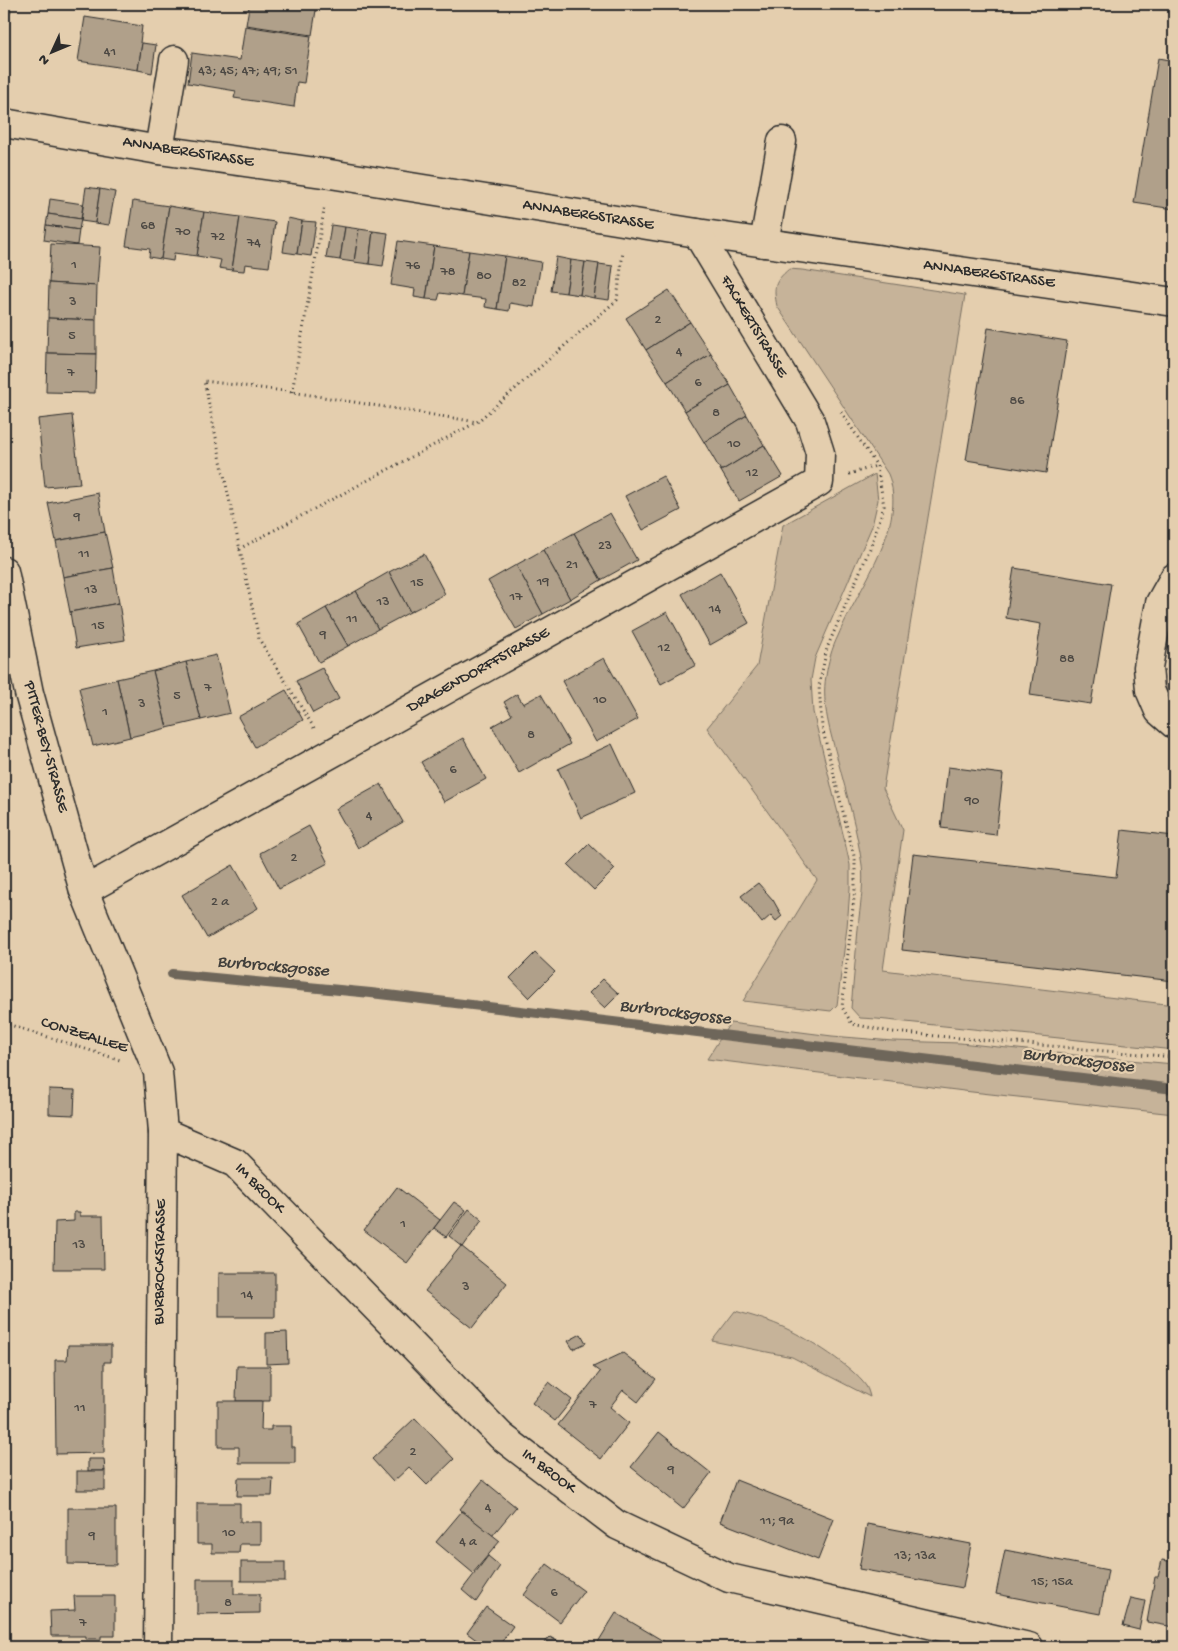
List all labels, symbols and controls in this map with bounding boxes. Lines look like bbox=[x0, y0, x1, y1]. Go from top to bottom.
north arrow bbox=[28, 28, 78, 78]
house number: 41 bbox=[104, 44, 116, 61]
text: N bbox=[35, 50, 54, 68]
house number: 43; 45; 47; 49; 51 bbox=[198, 63, 298, 80]
street label: ANNABERGSTRASSE bbox=[121, 133, 256, 173]
street label: ANNABERGSTRASSE bbox=[521, 196, 656, 236]
house number: 68 bbox=[141, 218, 156, 235]
house number: 70 bbox=[174, 224, 191, 241]
house number: 72 bbox=[210, 229, 225, 246]
house number: 74 bbox=[246, 235, 261, 252]
street label: ANNABERGSTRASSE bbox=[922, 256, 1057, 294]
house number: 1 bbox=[70, 257, 77, 274]
house number: 76 bbox=[405, 258, 421, 275]
house number: 78 bbox=[440, 264, 456, 281]
house number: 80 bbox=[476, 268, 492, 285]
street label: FACKERTSTRASSE bbox=[715, 272, 792, 382]
house number: 82 bbox=[512, 275, 526, 292]
house number: 3 bbox=[68, 294, 77, 311]
house number: 2 bbox=[655, 312, 662, 329]
house number: 5 bbox=[68, 328, 76, 345]
house number: 4 bbox=[676, 344, 683, 361]
house number: 7 bbox=[66, 365, 75, 382]
house number: 6 bbox=[694, 375, 702, 392]
house number: 86 bbox=[1010, 393, 1025, 410]
house number: 8 bbox=[712, 405, 720, 422]
house number: 10 bbox=[726, 436, 741, 453]
house number: 12 bbox=[745, 465, 758, 482]
house number: 9 bbox=[72, 509, 81, 526]
house number: 23 bbox=[598, 538, 612, 555]
house number: 11 bbox=[77, 546, 90, 563]
house number: 21 bbox=[566, 557, 578, 574]
house number: 19 bbox=[536, 574, 549, 591]
house number: 15 bbox=[409, 575, 424, 592]
house number: 13 bbox=[84, 582, 97, 599]
house number: 17 bbox=[509, 589, 523, 606]
house number: 13 bbox=[376, 594, 389, 611]
house number: 14 bbox=[708, 601, 722, 618]
house number: 11 bbox=[345, 611, 358, 628]
house number: 15 bbox=[90, 618, 105, 635]
street label: DRAGENDORFFSTRASSE bbox=[404, 623, 554, 719]
house number: 9 bbox=[318, 627, 327, 644]
house number: 12 bbox=[657, 640, 670, 657]
house number: 88 bbox=[1059, 651, 1075, 668]
street label: PITTER-BEY-STRASSE bbox=[18, 678, 72, 816]
house number: 7 bbox=[203, 680, 212, 697]
house number: 5 bbox=[173, 688, 181, 705]
house number: 10 bbox=[592, 692, 607, 709]
house number: 3 bbox=[137, 696, 146, 713]
house number: 1 bbox=[101, 704, 108, 721]
house number: 8 bbox=[527, 727, 535, 744]
house number: 6 bbox=[449, 762, 457, 779]
house number: 90 bbox=[964, 793, 980, 810]
house number: 4 bbox=[366, 808, 373, 825]
house number: 2 bbox=[291, 850, 298, 867]
house number: 2 a bbox=[211, 894, 230, 911]
water label: Burbrocksgosse bbox=[216, 952, 330, 982]
water label: Burbrocksgosse bbox=[618, 996, 733, 1030]
street label: CONZEALLEE bbox=[38, 1014, 131, 1059]
water label: Burbrocksgosse bbox=[1021, 1044, 1136, 1078]
street label: IM BROOK bbox=[230, 1160, 290, 1220]
street label: BURBROCKSTRASSE bbox=[150, 1198, 172, 1326]
house number: 1 bbox=[399, 1216, 406, 1233]
house number: 13 bbox=[72, 1237, 85, 1254]
house number: 3 bbox=[461, 1279, 470, 1296]
house number: 14 bbox=[240, 1287, 254, 1304]
house number: 7 bbox=[588, 1397, 597, 1414]
house number: 11 bbox=[73, 1400, 86, 1417]
house number: 2 bbox=[410, 1444, 417, 1461]
street label: IM BROOK bbox=[517, 1445, 581, 1500]
house number: 9 bbox=[666, 1462, 675, 1479]
house number: 4 bbox=[485, 1500, 492, 1517]
house number: 11; 9a bbox=[759, 1513, 795, 1530]
house number: 10 bbox=[221, 1525, 236, 1542]
house number: 9 bbox=[87, 1528, 96, 1545]
house number: 4 a bbox=[459, 1534, 478, 1551]
house number: 13; 13a bbox=[893, 1548, 937, 1565]
house number: 15; 15a bbox=[1030, 1574, 1074, 1591]
house number: 6 bbox=[550, 1585, 558, 1602]
house number: 8 bbox=[224, 1595, 232, 1612]
house number: 7 bbox=[78, 1615, 87, 1632]

